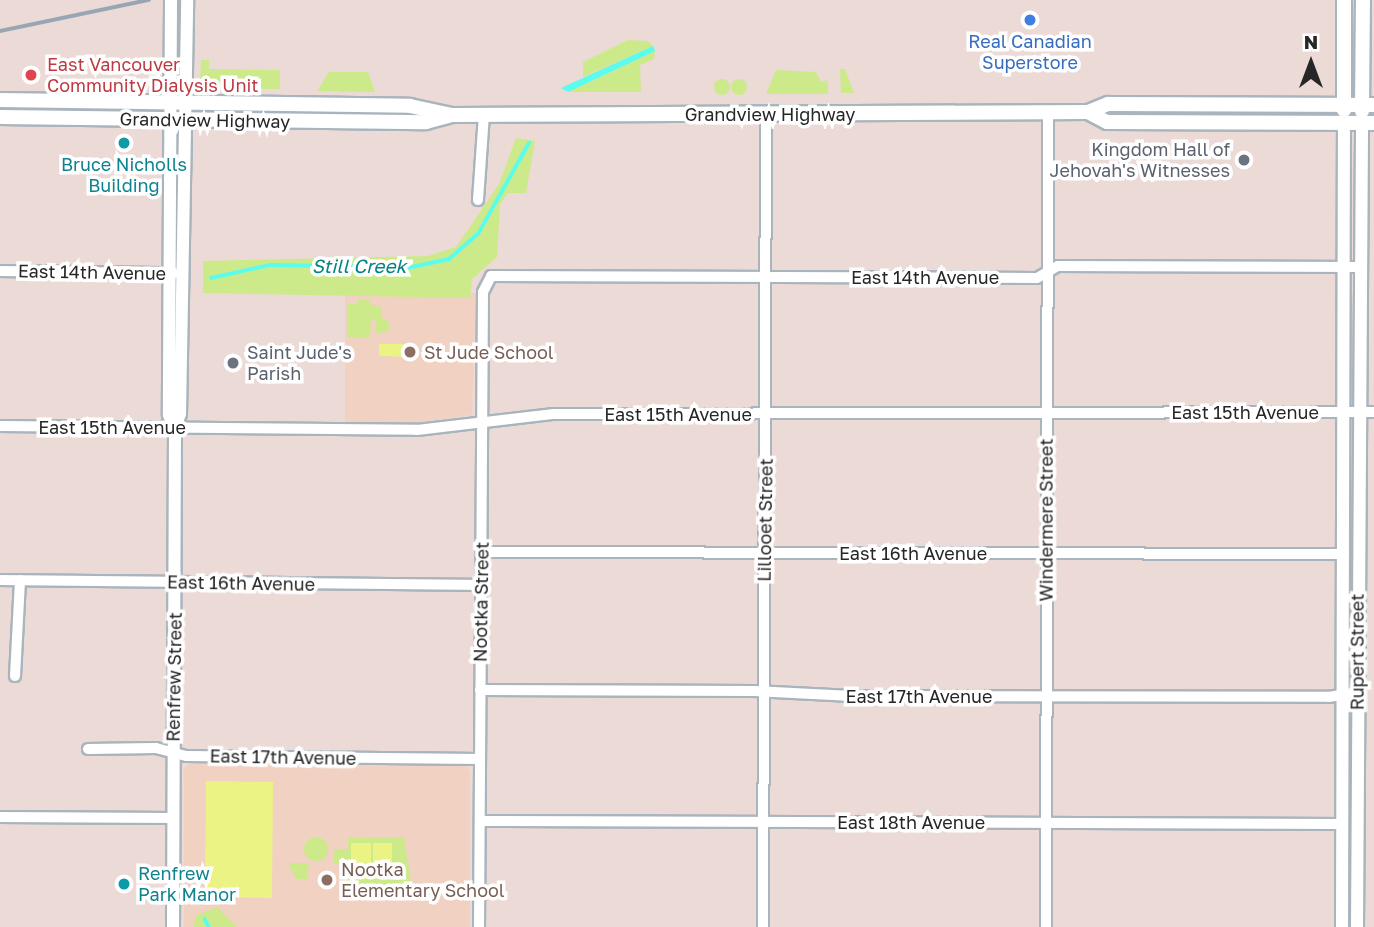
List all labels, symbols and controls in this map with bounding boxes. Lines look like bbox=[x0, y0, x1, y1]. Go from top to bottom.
marker: Real Canadian Superstore bbox=[1022, 12, 1038, 28]
north arrow bbox=[1276, 28, 1346, 98]
text: N bbox=[1304, 30, 1318, 53]
place label: Real Canadian Superstore bbox=[968, 31, 1092, 74]
place label: East Vancouver Community Dialysis Unit bbox=[47, 54, 259, 96]
marker: East Vancouver Community Dialysis Unit bbox=[21, 65, 41, 85]
street label: Grandview Highway bbox=[685, 103, 855, 125]
street label: Grandview Highway bbox=[119, 108, 291, 132]
marker: Bruce Nicholls Building bbox=[116, 135, 132, 151]
place label: Kingdom Hall of Jehovah's Witnesses bbox=[1050, 139, 1230, 182]
marker: Kingdom Hall of Jehovah's Witnesses bbox=[1236, 152, 1252, 168]
place label: Bruce Nicholls Building bbox=[61, 154, 187, 196]
water label: Still Creek bbox=[312, 255, 406, 277]
street label: East 14th Avenue bbox=[18, 260, 166, 284]
street label: East 14th Avenue bbox=[851, 266, 999, 288]
place label: St Jude School bbox=[424, 341, 554, 363]
place label: Saint Jude's Parish bbox=[247, 342, 352, 384]
marker: St Jude School bbox=[402, 344, 418, 360]
marker: Saint Jude's Parish bbox=[225, 355, 241, 371]
street label: East 15th Avenue bbox=[1171, 401, 1319, 423]
street label: East 15th Avenue bbox=[604, 403, 752, 425]
street label: East 15th Avenue bbox=[38, 416, 186, 438]
street label: Windermere Street bbox=[1035, 438, 1057, 602]
street label: Lillooet Street bbox=[753, 458, 777, 582]
street label: Nootka Street bbox=[469, 542, 493, 662]
street label: East 16th Avenue bbox=[839, 542, 987, 564]
street label: East 16th Avenue bbox=[167, 571, 315, 595]
street label: Rupert Street bbox=[1346, 594, 1368, 710]
street label: Renfrew Street bbox=[162, 612, 186, 742]
street label: East 17th Avenue bbox=[846, 685, 992, 707]
street label: East 17th Avenue bbox=[209, 745, 357, 769]
street label: East 18th Avenue bbox=[837, 811, 985, 833]
place label: Nootka Elementary School bbox=[341, 859, 505, 902]
place label: Renfrew Park Manor bbox=[138, 863, 236, 906]
marker: Nootka Elementary School bbox=[319, 872, 335, 888]
marker: Renfrew Park Manor bbox=[116, 876, 132, 892]

